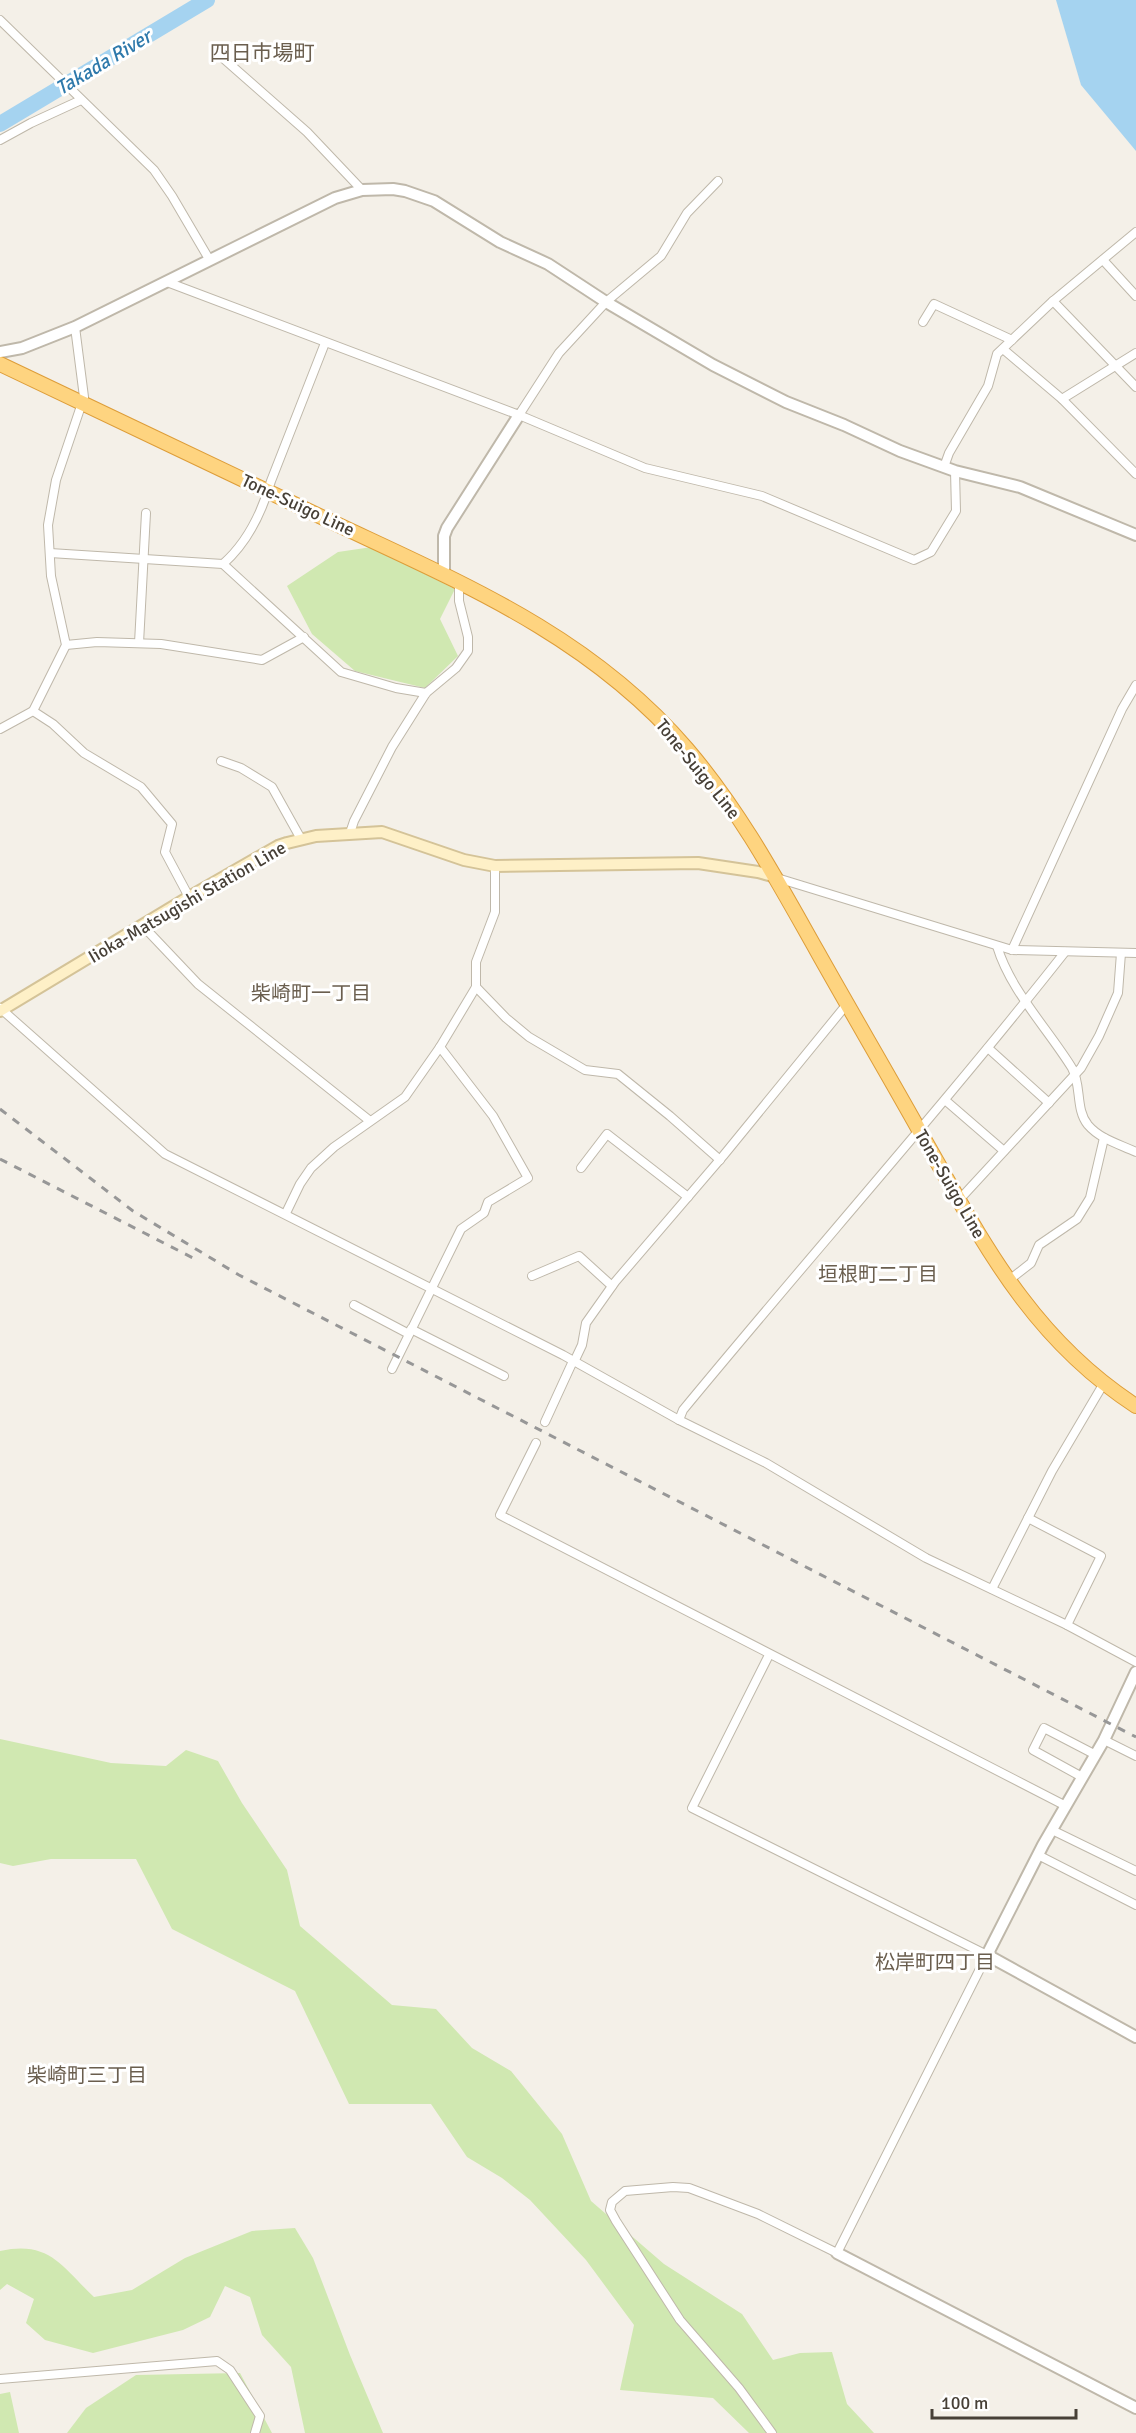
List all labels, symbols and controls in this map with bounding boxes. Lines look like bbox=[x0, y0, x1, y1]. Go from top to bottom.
water label: Takada River bbox=[51, 23, 158, 101]
district label: 四日市場町 bbox=[210, 40, 315, 66]
street label: Tone-Suigo Line bbox=[238, 469, 358, 541]
street label: Tone-Suigo Line bbox=[651, 715, 745, 823]
street label: Iioka-Matsugishi Station Line bbox=[84, 836, 290, 968]
district label: 柴崎町一丁目 bbox=[251, 981, 371, 1006]
street label: Tone-Suigo Line bbox=[910, 1126, 990, 1242]
district label: 垣根町二丁目 bbox=[818, 1262, 938, 1287]
district label: 松岸町四丁目 bbox=[875, 1950, 995, 1975]
district label: 柴崎町三丁目 bbox=[27, 2063, 147, 2088]
scale bar bbox=[932, 2382, 1076, 2420]
text: 100 m bbox=[941, 2392, 988, 2414]

